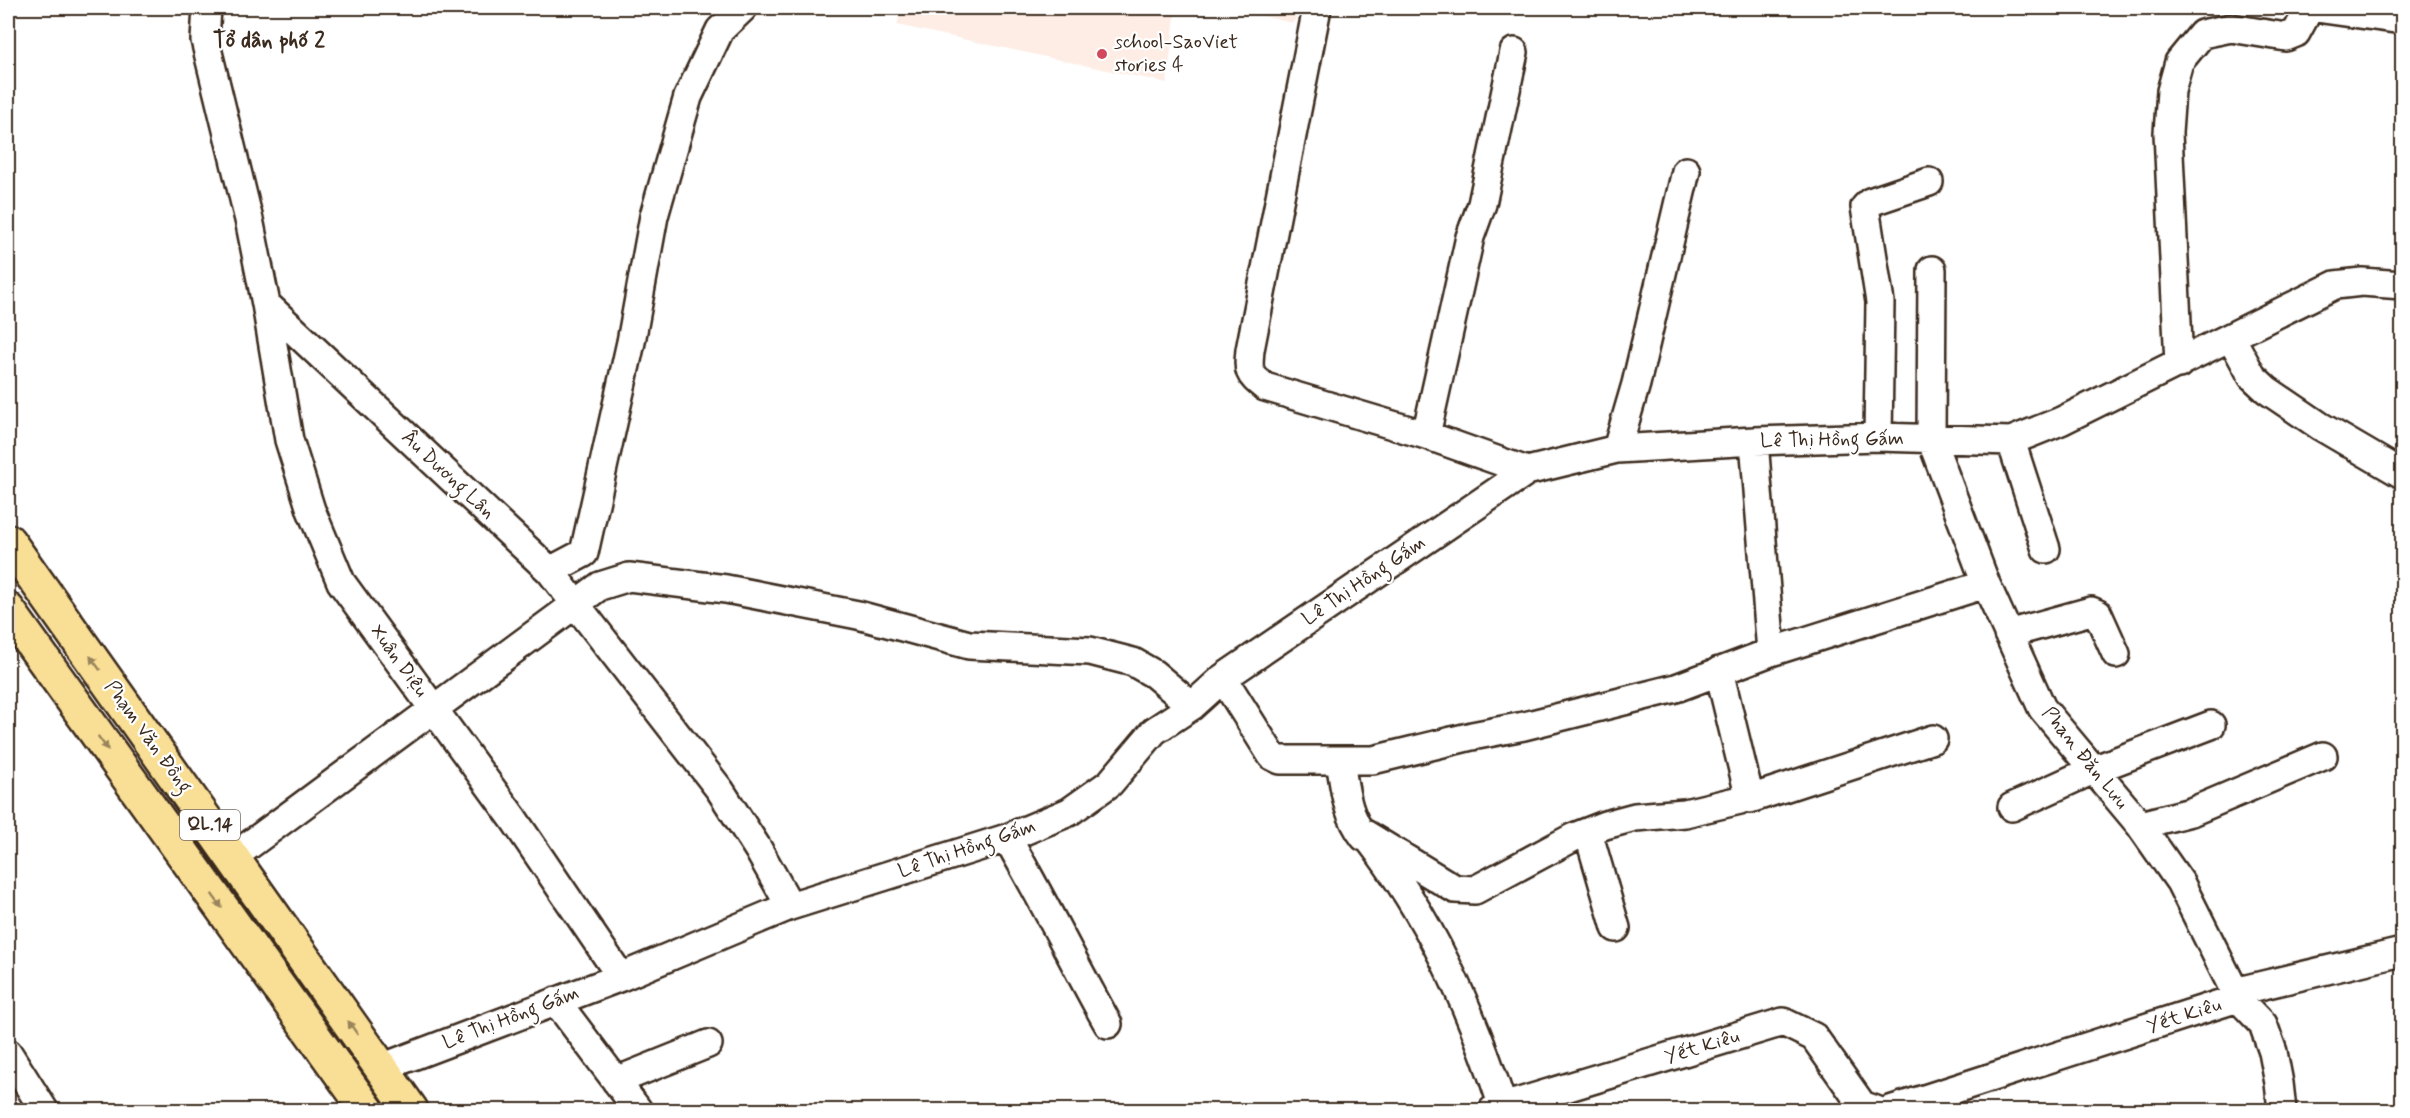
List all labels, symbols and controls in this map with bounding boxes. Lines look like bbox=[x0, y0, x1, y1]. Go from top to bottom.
district label: Tổ dân phố 2 bbox=[213, 27, 325, 55]
place label: school-SaoViet stories 4 bbox=[1114, 29, 1238, 79]
marker: school-SaoViet stories 4 bbox=[1095, 47, 1109, 61]
street label: Âu Dương Lân bbox=[394, 424, 501, 527]
street label: Lê Thị Hồng Gấm bbox=[1760, 425, 1904, 457]
street label: Lê Thị Hồng Gấm bbox=[1297, 530, 1432, 634]
street label: Xuân Diệu bbox=[364, 619, 434, 703]
one-way arrow bbox=[89, 656, 101, 672]
street label: Phạm Văn Đồng bbox=[96, 675, 198, 800]
street label: Phan Đăn Lưu bbox=[2035, 701, 2135, 815]
one-way arrow bbox=[97, 734, 109, 750]
road number: QL.14 bbox=[180, 810, 240, 840]
street label: Lê Thị Hồng Gấm bbox=[895, 813, 1040, 887]
one-way arrow bbox=[210, 894, 222, 909]
street label: Lê Thị Hồng Gấm bbox=[439, 980, 584, 1058]
street label: Yết Kiêu bbox=[2143, 991, 2225, 1041]
one-way arrow bbox=[347, 1021, 359, 1037]
street label: Yết Kiêu bbox=[1661, 1023, 1743, 1071]

